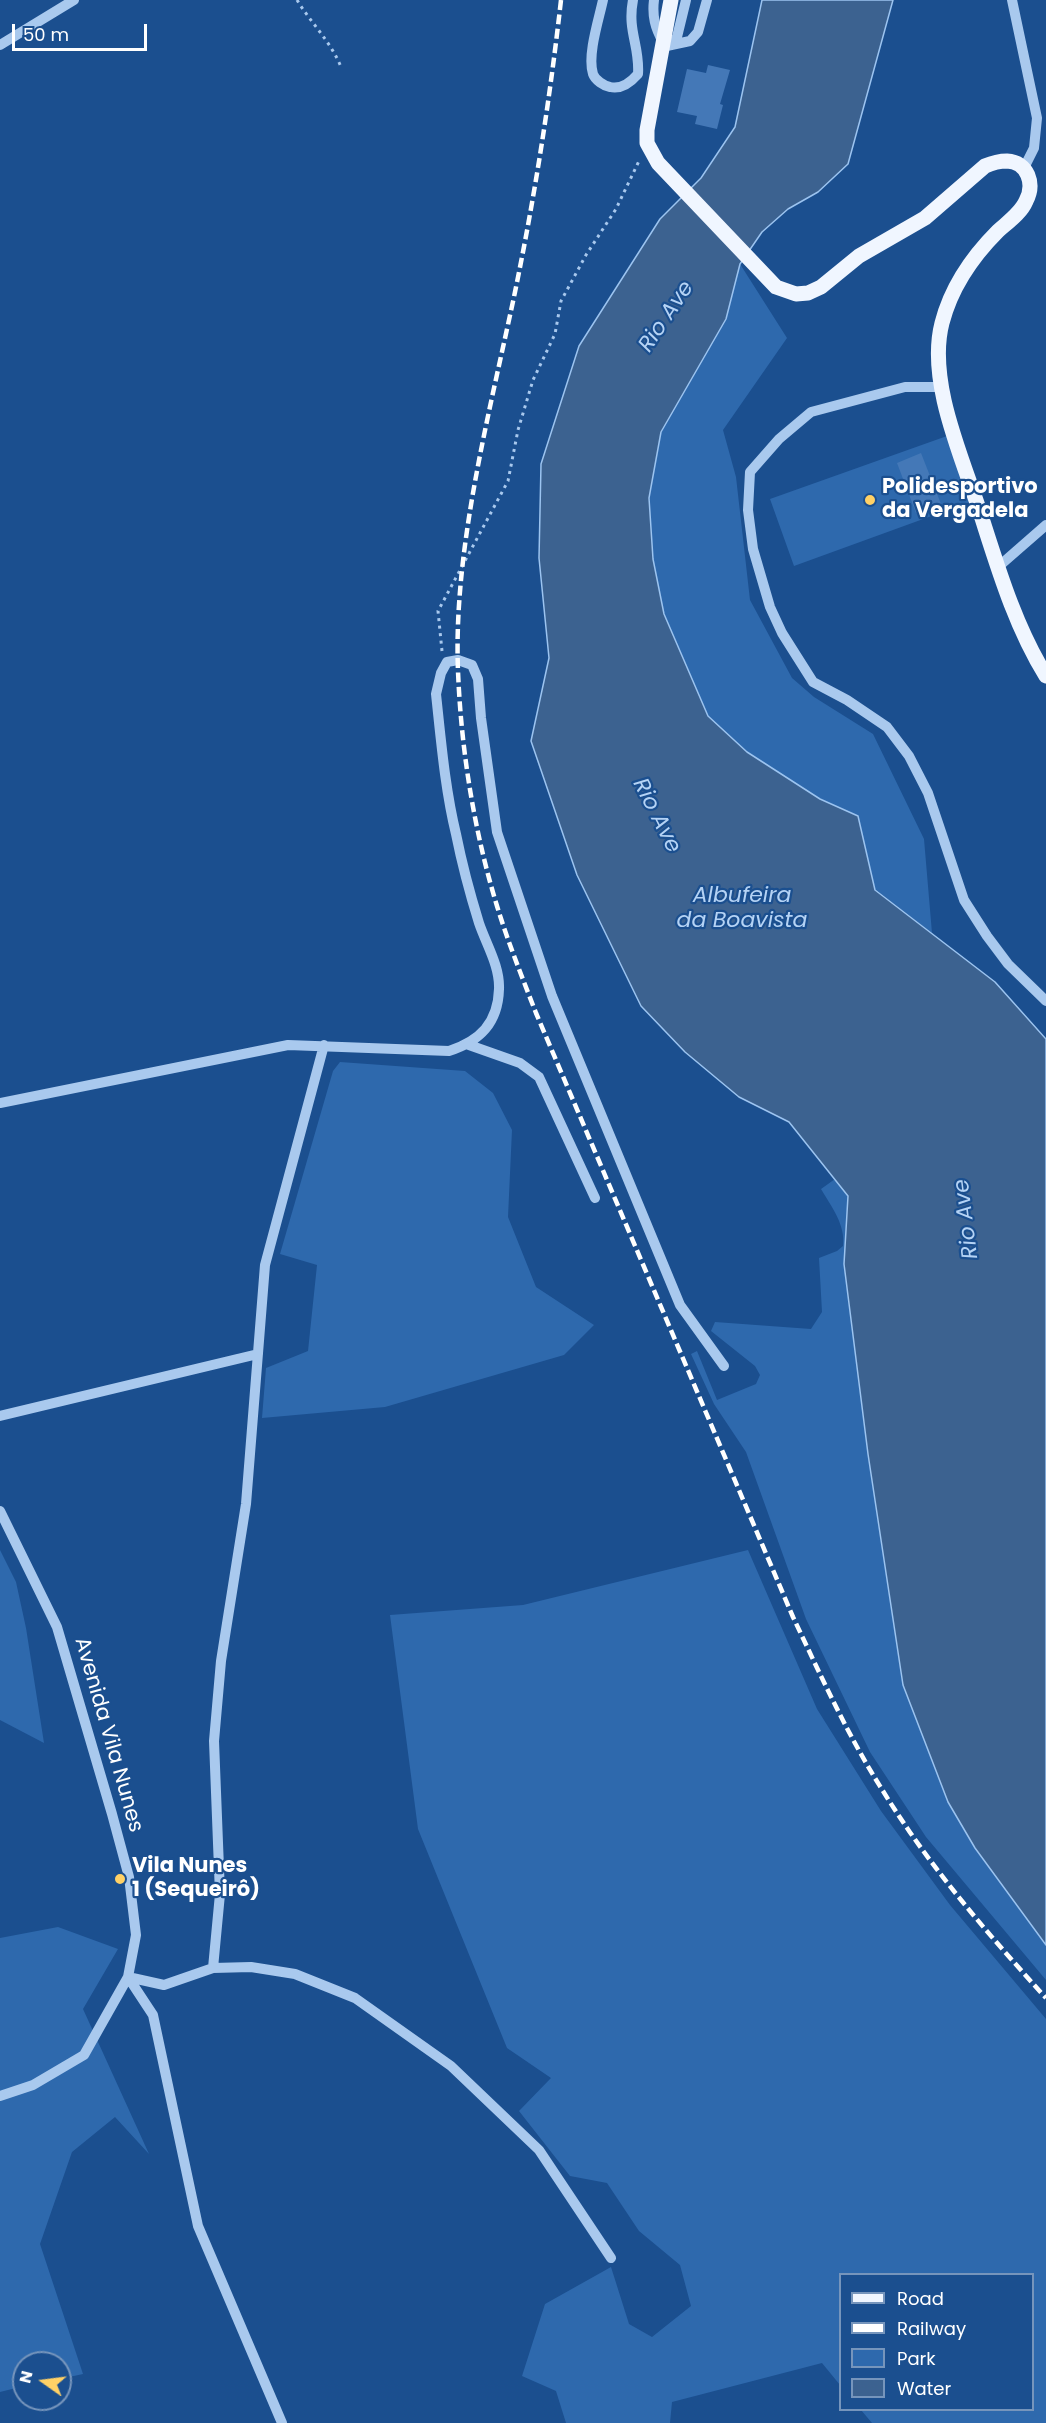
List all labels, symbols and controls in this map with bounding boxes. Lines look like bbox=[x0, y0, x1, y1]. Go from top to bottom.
scale bar bbox=[15, 12, 150, 50]
text: 50 m bbox=[23, 22, 69, 47]
water label: Rio Ave bbox=[634, 276, 700, 358]
place label: Polidesportivo da Vergadela bbox=[882, 475, 1038, 525]
marker: Polidesportivo da Vergadela bbox=[863, 493, 877, 507]
water label: Rio Ave bbox=[626, 774, 686, 858]
water label: Albufeira da Boavista bbox=[677, 883, 807, 934]
water label: Rio Ave bbox=[949, 1178, 985, 1260]
street label: Avenida Vila Nunes bbox=[68, 1635, 148, 1835]
place label: Vila Nunes 1 (Sequeirô) bbox=[132, 1854, 260, 1904]
marker: Vila Nunes 1 (Sequeirô) bbox=[113, 1872, 127, 1886]
legend bbox=[839, 2273, 1034, 2411]
text: Road bbox=[897, 2286, 944, 2311]
text: Railway bbox=[897, 2316, 966, 2341]
text: Park bbox=[897, 2346, 936, 2371]
north arrow bbox=[12, 2351, 72, 2411]
text: N bbox=[13, 2368, 39, 2386]
text: Water bbox=[897, 2376, 951, 2401]

